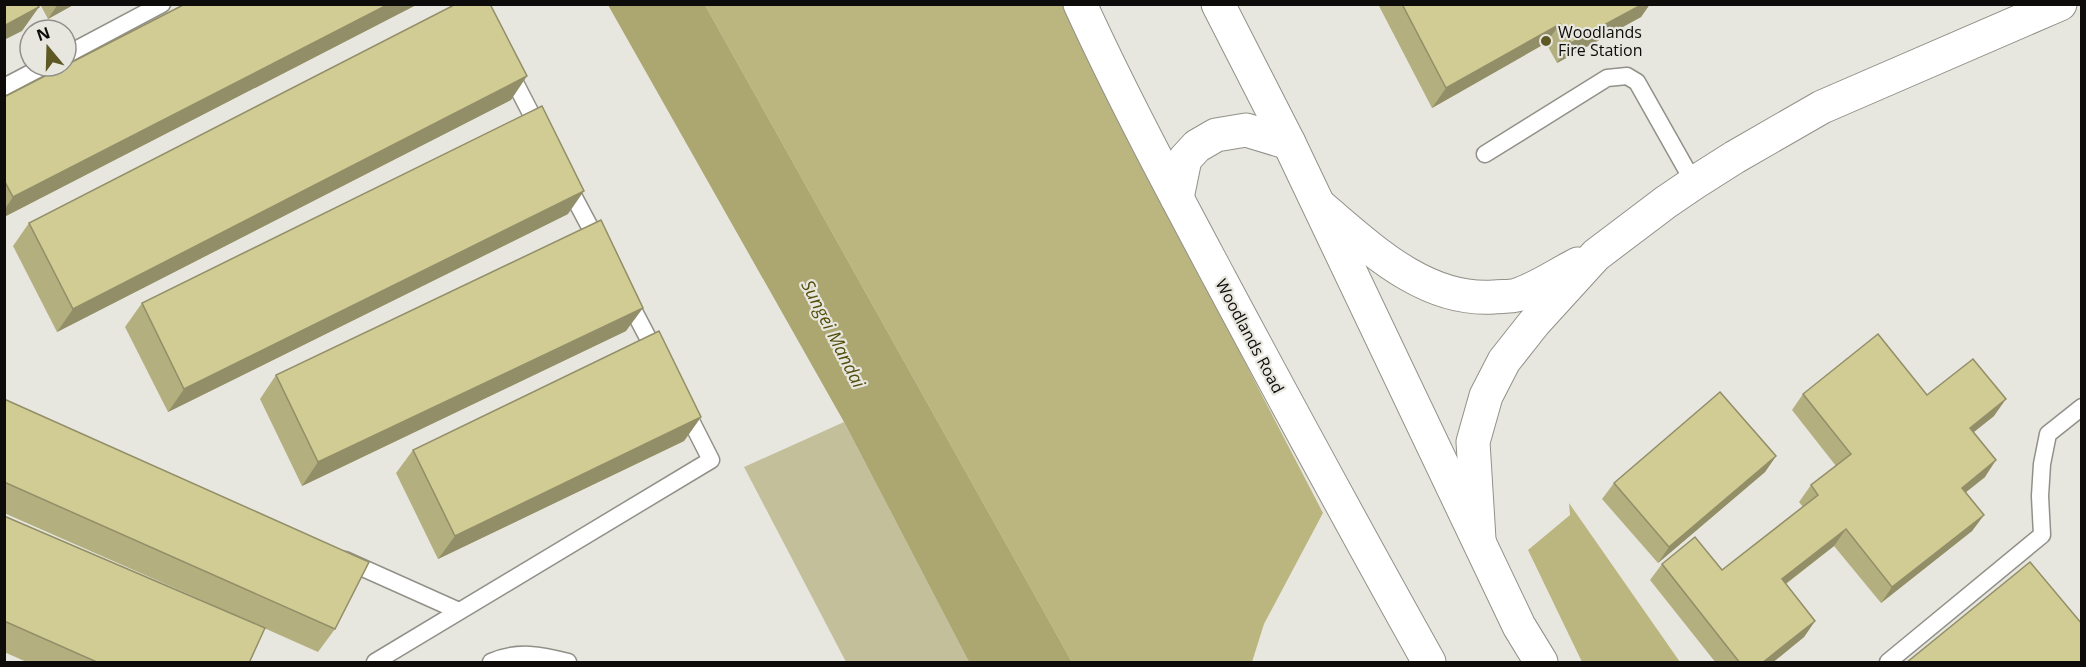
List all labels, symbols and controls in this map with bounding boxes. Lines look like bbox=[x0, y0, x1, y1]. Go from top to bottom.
north arrow bbox=[18, 18, 78, 78]
text: N bbox=[33, 21, 53, 46]
place label: Woodlands Fire Station bbox=[1558, 21, 1643, 61]
marker: Woodlands Fire Station bbox=[1539, 34, 1553, 48]
water label: Sungei Mandai bbox=[796, 275, 872, 392]
street label: Woodlands Road bbox=[1211, 275, 1289, 397]

